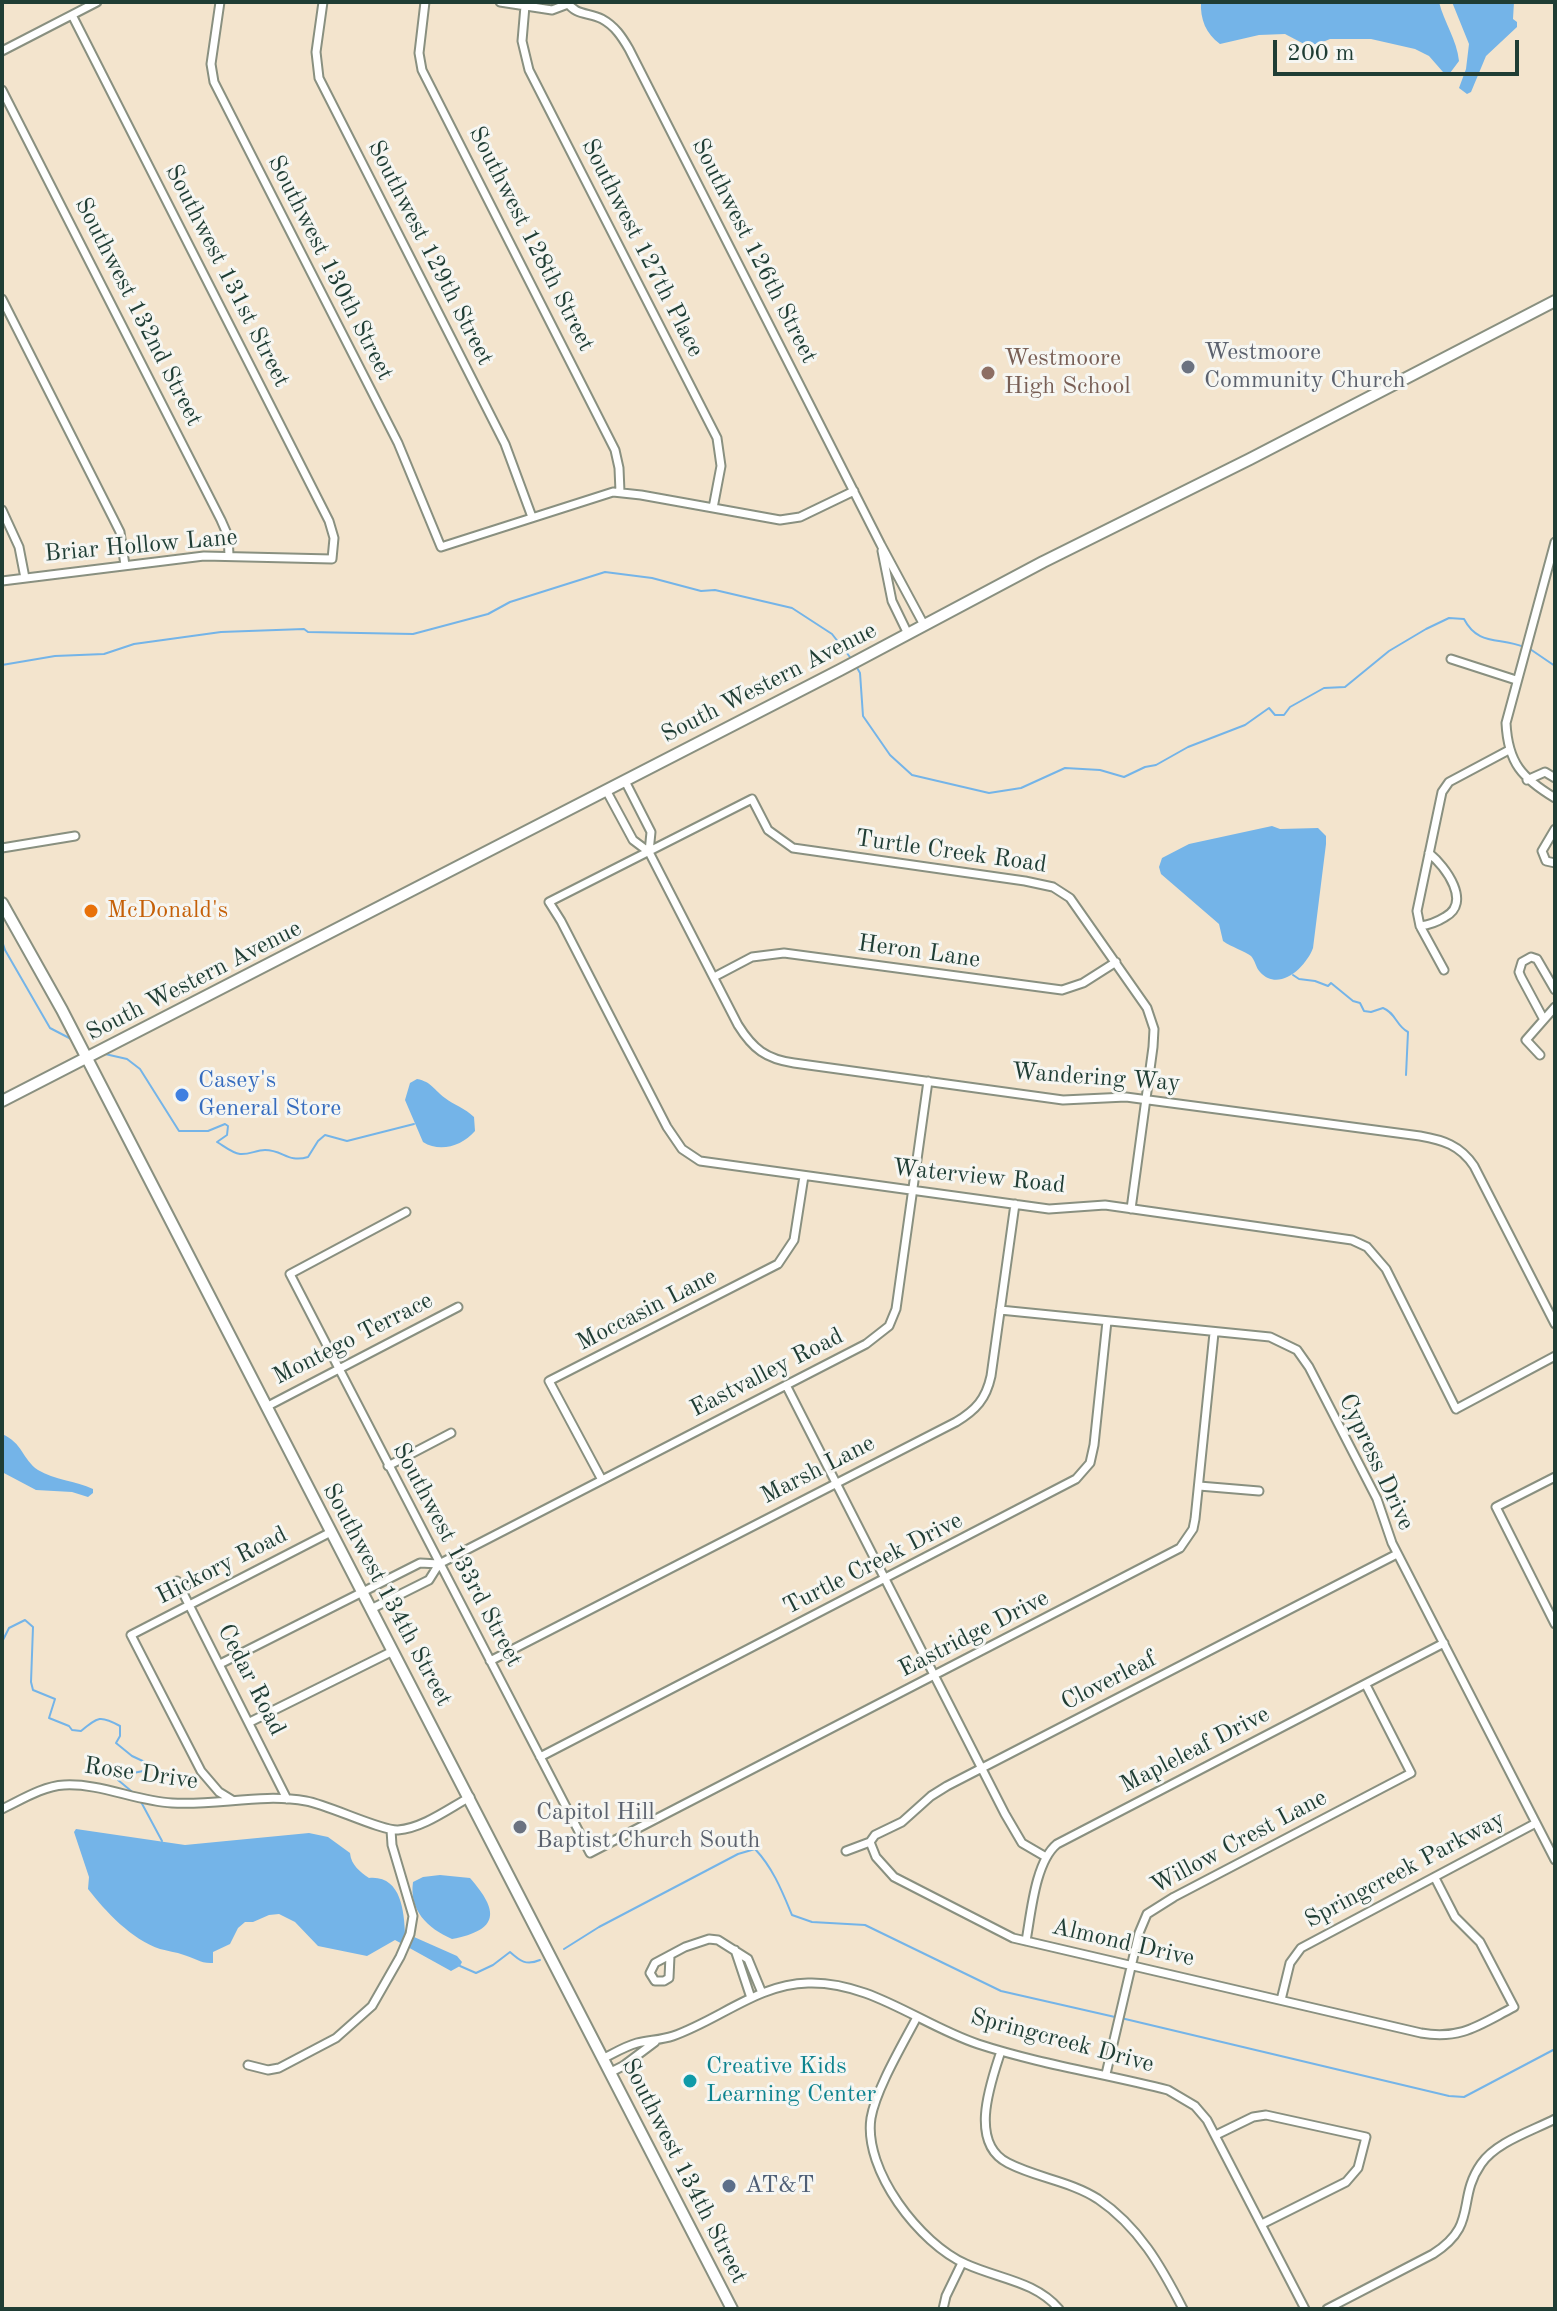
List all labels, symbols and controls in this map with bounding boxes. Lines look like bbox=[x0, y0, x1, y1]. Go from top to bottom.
scale bar bbox=[1277, 24, 1523, 74]
text: 200 m bbox=[1287, 42, 1355, 66]
street label: Southwest 128th Street bbox=[462, 122, 600, 356]
street label: Southwest 127th Place bbox=[574, 134, 710, 362]
street label: Southwest 126th Street bbox=[685, 134, 823, 368]
street label: Southwest 129th Street bbox=[361, 136, 499, 370]
street label: Southwest 130th Street bbox=[261, 151, 399, 385]
street label: Southwest 131st Street bbox=[158, 160, 296, 392]
street label: Southwest 132nd Street bbox=[68, 193, 208, 431]
place label: Westmoore Community Church bbox=[1204, 339, 1406, 395]
place label: Westmoore High School bbox=[1004, 345, 1131, 401]
marker: Westmoore Community Church bbox=[1179, 358, 1197, 376]
marker: Westmoore High School bbox=[979, 364, 997, 382]
street label: Briar Hollow Lane bbox=[43, 523, 239, 569]
street label: South Western Avenue bbox=[657, 616, 881, 750]
street label: Turtle Creek Road bbox=[853, 824, 1049, 880]
place label: McDonald's bbox=[107, 897, 228, 925]
marker: McDonald's bbox=[82, 902, 100, 920]
street label: South Western Avenue bbox=[82, 914, 306, 1048]
street label: Heron Lane bbox=[856, 929, 982, 975]
street label: Wandering Way bbox=[1011, 1058, 1181, 1098]
place label: Casey's General Store bbox=[198, 1067, 341, 1123]
marker: Casey's General Store bbox=[173, 1086, 191, 1104]
street label: Waterview Road bbox=[891, 1154, 1067, 1200]
street label: Moccasin Lane bbox=[572, 1262, 722, 1358]
street label: Montego Terrace bbox=[268, 1286, 438, 1392]
street label: Eastvalley Road bbox=[686, 1322, 848, 1424]
street label: Cypress Drive bbox=[1332, 1389, 1420, 1535]
street label: Marsh Lane bbox=[756, 1429, 880, 1511]
street label: Southwest 133rd Street bbox=[386, 1438, 528, 1672]
street label: Southwest 134th Street bbox=[316, 1478, 458, 1712]
street label: Turtle Creek Drive bbox=[779, 1506, 967, 1622]
street label: Hickory Road bbox=[152, 1521, 292, 1611]
street label: Eastridge Drive bbox=[894, 1584, 1054, 1684]
street label: Cedar Road bbox=[211, 1619, 291, 1741]
street label: Cloverleaf bbox=[1056, 1645, 1162, 1717]
street label: Mapleleaf Drive bbox=[1116, 1700, 1274, 1800]
street label: Rose Drive bbox=[82, 1752, 200, 1796]
street label: Willow Crest Lane bbox=[1146, 1783, 1332, 1901]
place label: Capitol Hill Baptist Church South bbox=[536, 1799, 760, 1855]
street label: Springcreek Parkway bbox=[1300, 1805, 1510, 1935]
marker: Capitol Hill Baptist Church South bbox=[511, 1818, 529, 1836]
street label: Almond Drive bbox=[1049, 1913, 1197, 1973]
street label: Springcreek Drive bbox=[967, 2003, 1157, 2079]
place label: Creative Kids Learning Center bbox=[706, 2053, 876, 2109]
street label: Southwest 134th Street bbox=[615, 2054, 753, 2288]
marker: Creative Kids Learning Center bbox=[681, 2072, 699, 2090]
place label: AT&T bbox=[745, 2172, 814, 2200]
marker: AT&T bbox=[720, 2177, 738, 2195]

